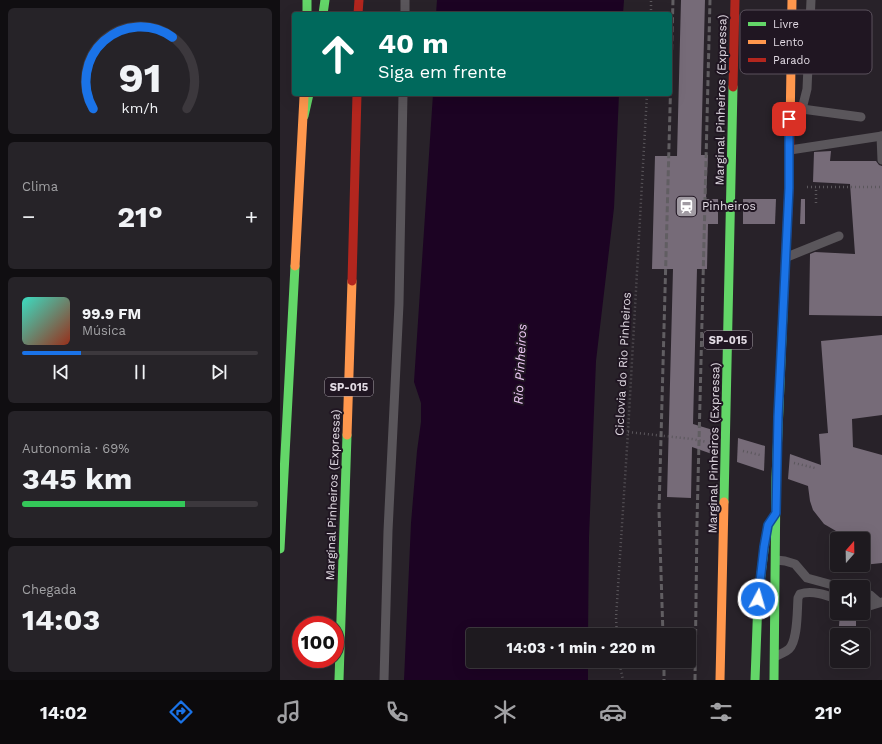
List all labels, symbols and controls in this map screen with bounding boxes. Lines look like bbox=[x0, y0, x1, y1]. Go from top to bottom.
legend bbox=[740, 10, 872, 74]
street label: Marginal Pinheiros (Expressa) bbox=[713, 14, 729, 186]
text: Livre bbox=[773, 18, 799, 31]
text: 40 m bbox=[378, 27, 448, 60]
icon: ahead bbox=[312, 28, 364, 80]
text: Lento bbox=[773, 36, 804, 49]
text: 91 bbox=[118, 53, 162, 102]
text: Parado bbox=[773, 54, 810, 67]
text: Siga em frente bbox=[378, 61, 507, 82]
text: km/h bbox=[122, 100, 158, 116]
pin bbox=[772, 102, 806, 136]
icon: arrive bbox=[778, 108, 800, 130]
text: Clima bbox=[22, 179, 58, 194]
station icon: Pinheiros bbox=[674, 193, 700, 219]
text: 21° bbox=[117, 199, 163, 234]
place label: Pinheiros bbox=[702, 199, 756, 213]
text: − bbox=[22, 204, 35, 229]
text: + bbox=[245, 204, 258, 229]
street label: Ciclovia do Rio Pinheiros bbox=[612, 292, 634, 436]
text: 99.9 FM bbox=[82, 305, 141, 323]
text: Música bbox=[82, 323, 126, 338]
water label: Rio Pinheiros bbox=[510, 323, 530, 405]
road number: SP-015 bbox=[704, 331, 752, 349]
icon: previous bbox=[50, 361, 72, 383]
icon: pause bbox=[129, 361, 151, 383]
icon: next bbox=[208, 361, 230, 383]
street label: Marginal Pinheiros (Expressa) bbox=[706, 362, 722, 534]
road number: SP-015 bbox=[325, 378, 373, 396]
street label: Marginal Pinheiros (Expressa) bbox=[323, 409, 343, 581]
text: Autonomia · 69% bbox=[22, 441, 129, 456]
text: 345 km bbox=[22, 461, 132, 496]
north arrow bbox=[830, 532, 870, 572]
map controls bbox=[830, 532, 870, 668]
position arrow bbox=[737, 578, 779, 620]
button: sound bbox=[830, 580, 870, 620]
text: Chegada bbox=[22, 582, 76, 597]
text: 14:03 bbox=[22, 602, 100, 637]
speed limit sign: 100 bbox=[292, 616, 344, 668]
button: layers bbox=[830, 628, 870, 668]
text: 14:03 · 1 min · 220 m bbox=[507, 639, 655, 657]
icon: directions bbox=[167, 698, 195, 726]
icon: music bbox=[275, 698, 303, 726]
icon: phone bbox=[383, 698, 411, 726]
icon: climate bbox=[491, 698, 519, 726]
icon: car bbox=[599, 698, 627, 726]
icon: filters bbox=[707, 698, 735, 726]
text: 14:02 bbox=[40, 702, 87, 723]
text: 21° bbox=[815, 702, 842, 723]

